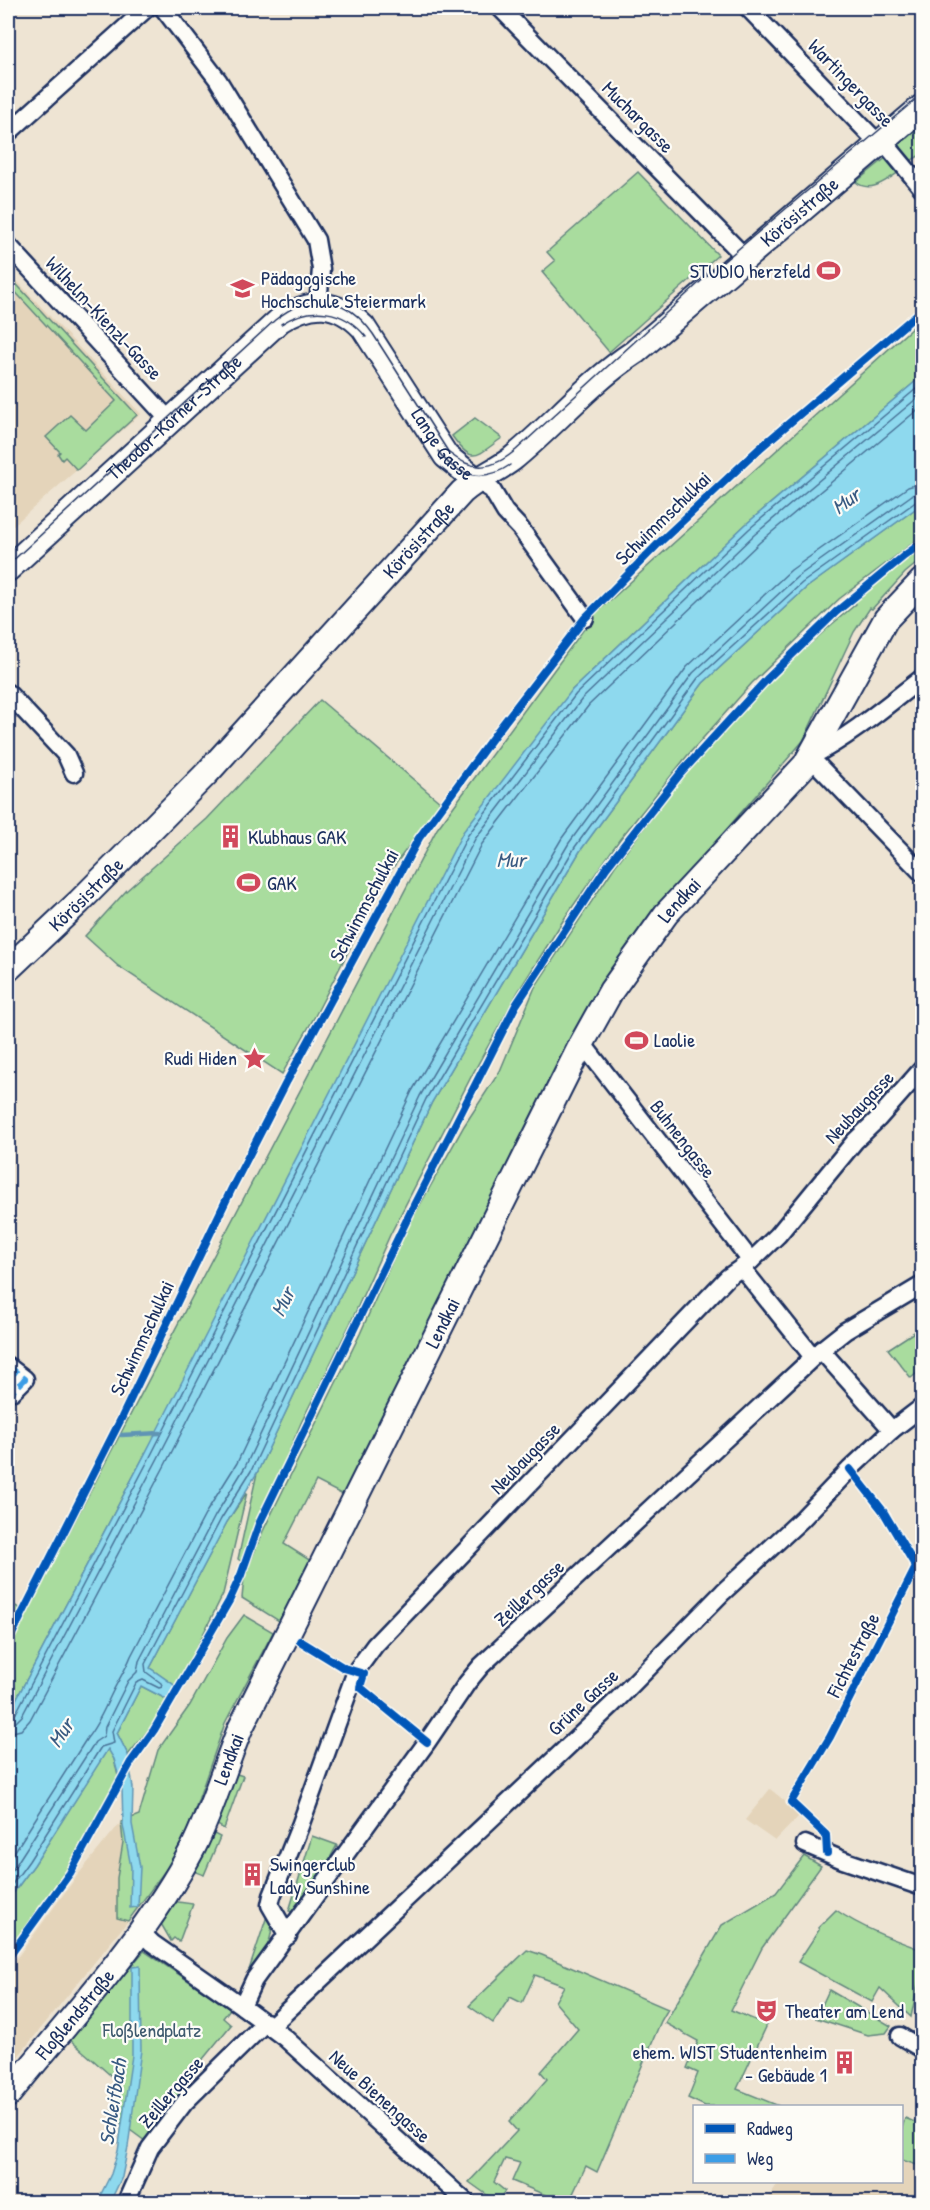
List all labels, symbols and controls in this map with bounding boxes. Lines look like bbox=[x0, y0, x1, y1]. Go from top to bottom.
street label: Wartingergasse bbox=[802, 33, 900, 133]
street label: Muchargasse bbox=[596, 75, 680, 159]
street label: Körösistraße bbox=[754, 170, 844, 253]
street label: Wilhelm-Kienzl-Gasse bbox=[40, 250, 169, 385]
place label: STUDIO herzfeld bbox=[690, 257, 810, 284]
sports icon: STUDIO herzfeld bbox=[815, 258, 841, 284]
place label: Pädagogische Hochschule Steiermark bbox=[261, 264, 426, 314]
school or university icon: Pädagogische Hochschule Steiermark bbox=[230, 276, 256, 302]
street label: Theodor-Körner-Straße bbox=[100, 348, 247, 486]
street label: Lange Gasse bbox=[405, 402, 480, 486]
street label: Schwimmschulkai bbox=[609, 465, 717, 570]
water label: Mur bbox=[825, 479, 868, 521]
street label: Körösistraße bbox=[376, 495, 460, 584]
place label: Klubhaus GAK bbox=[248, 823, 347, 850]
building icon: Klubhaus GAK bbox=[217, 824, 243, 850]
street label: Schwimmschulkai bbox=[323, 844, 405, 966]
water label: Mur bbox=[497, 845, 528, 874]
street label: Körösistraße bbox=[42, 851, 129, 937]
place label: GAK bbox=[267, 869, 297, 896]
sports icon: GAK bbox=[236, 870, 262, 896]
street label: Lendkai bbox=[650, 871, 707, 928]
place label: Laolie bbox=[654, 1026, 695, 1053]
sports icon: Laolie bbox=[623, 1027, 649, 1053]
place label: Rudi Hiden bbox=[164, 1044, 237, 1071]
place icon: Rudi Hiden bbox=[242, 1045, 268, 1071]
street label: Neubaugasse bbox=[818, 1064, 899, 1149]
street label: Buhnengasse bbox=[644, 1094, 723, 1184]
street label: Schwimmschulkai bbox=[103, 1276, 180, 1400]
water label: Mur bbox=[263, 1280, 303, 1321]
street label: Lendkai bbox=[418, 1293, 466, 1352]
street label: Neubaugasse bbox=[483, 1416, 566, 1500]
street label: Zeillergasse bbox=[488, 1553, 570, 1632]
street label: Fichtestraße bbox=[819, 1608, 885, 1703]
street label: Grüne Gasse bbox=[541, 1662, 624, 1741]
water label: Mur bbox=[40, 1710, 82, 1753]
street label: Lendkai bbox=[206, 1729, 250, 1788]
place label: Swingerclub Lady Sunshine bbox=[270, 1850, 370, 1900]
building icon: Swingerclub Lady Sunshine bbox=[239, 1862, 265, 1888]
street label: Floßlendstraße bbox=[28, 1963, 120, 2066]
place label: Theater am Lend bbox=[785, 1997, 904, 2024]
theatre icon: Theater am Lend bbox=[754, 1998, 780, 2024]
park label: Floßlendplatz bbox=[102, 2016, 202, 2043]
place label: ehem. WIST Studentenheim - Gebäude 1 bbox=[633, 2038, 827, 2088]
street label: Neue Bienengasse bbox=[324, 2043, 437, 2148]
street label: Zeillergasse bbox=[132, 2050, 209, 2133]
building icon: ehem. WIST Studentenheim - Gebäude 1 bbox=[832, 2050, 858, 2076]
water label: Schleifbach bbox=[91, 2056, 134, 2147]
legend bbox=[693, 2105, 903, 2183]
text: Radweg bbox=[747, 2116, 793, 2141]
text: Weg bbox=[747, 2146, 773, 2171]

